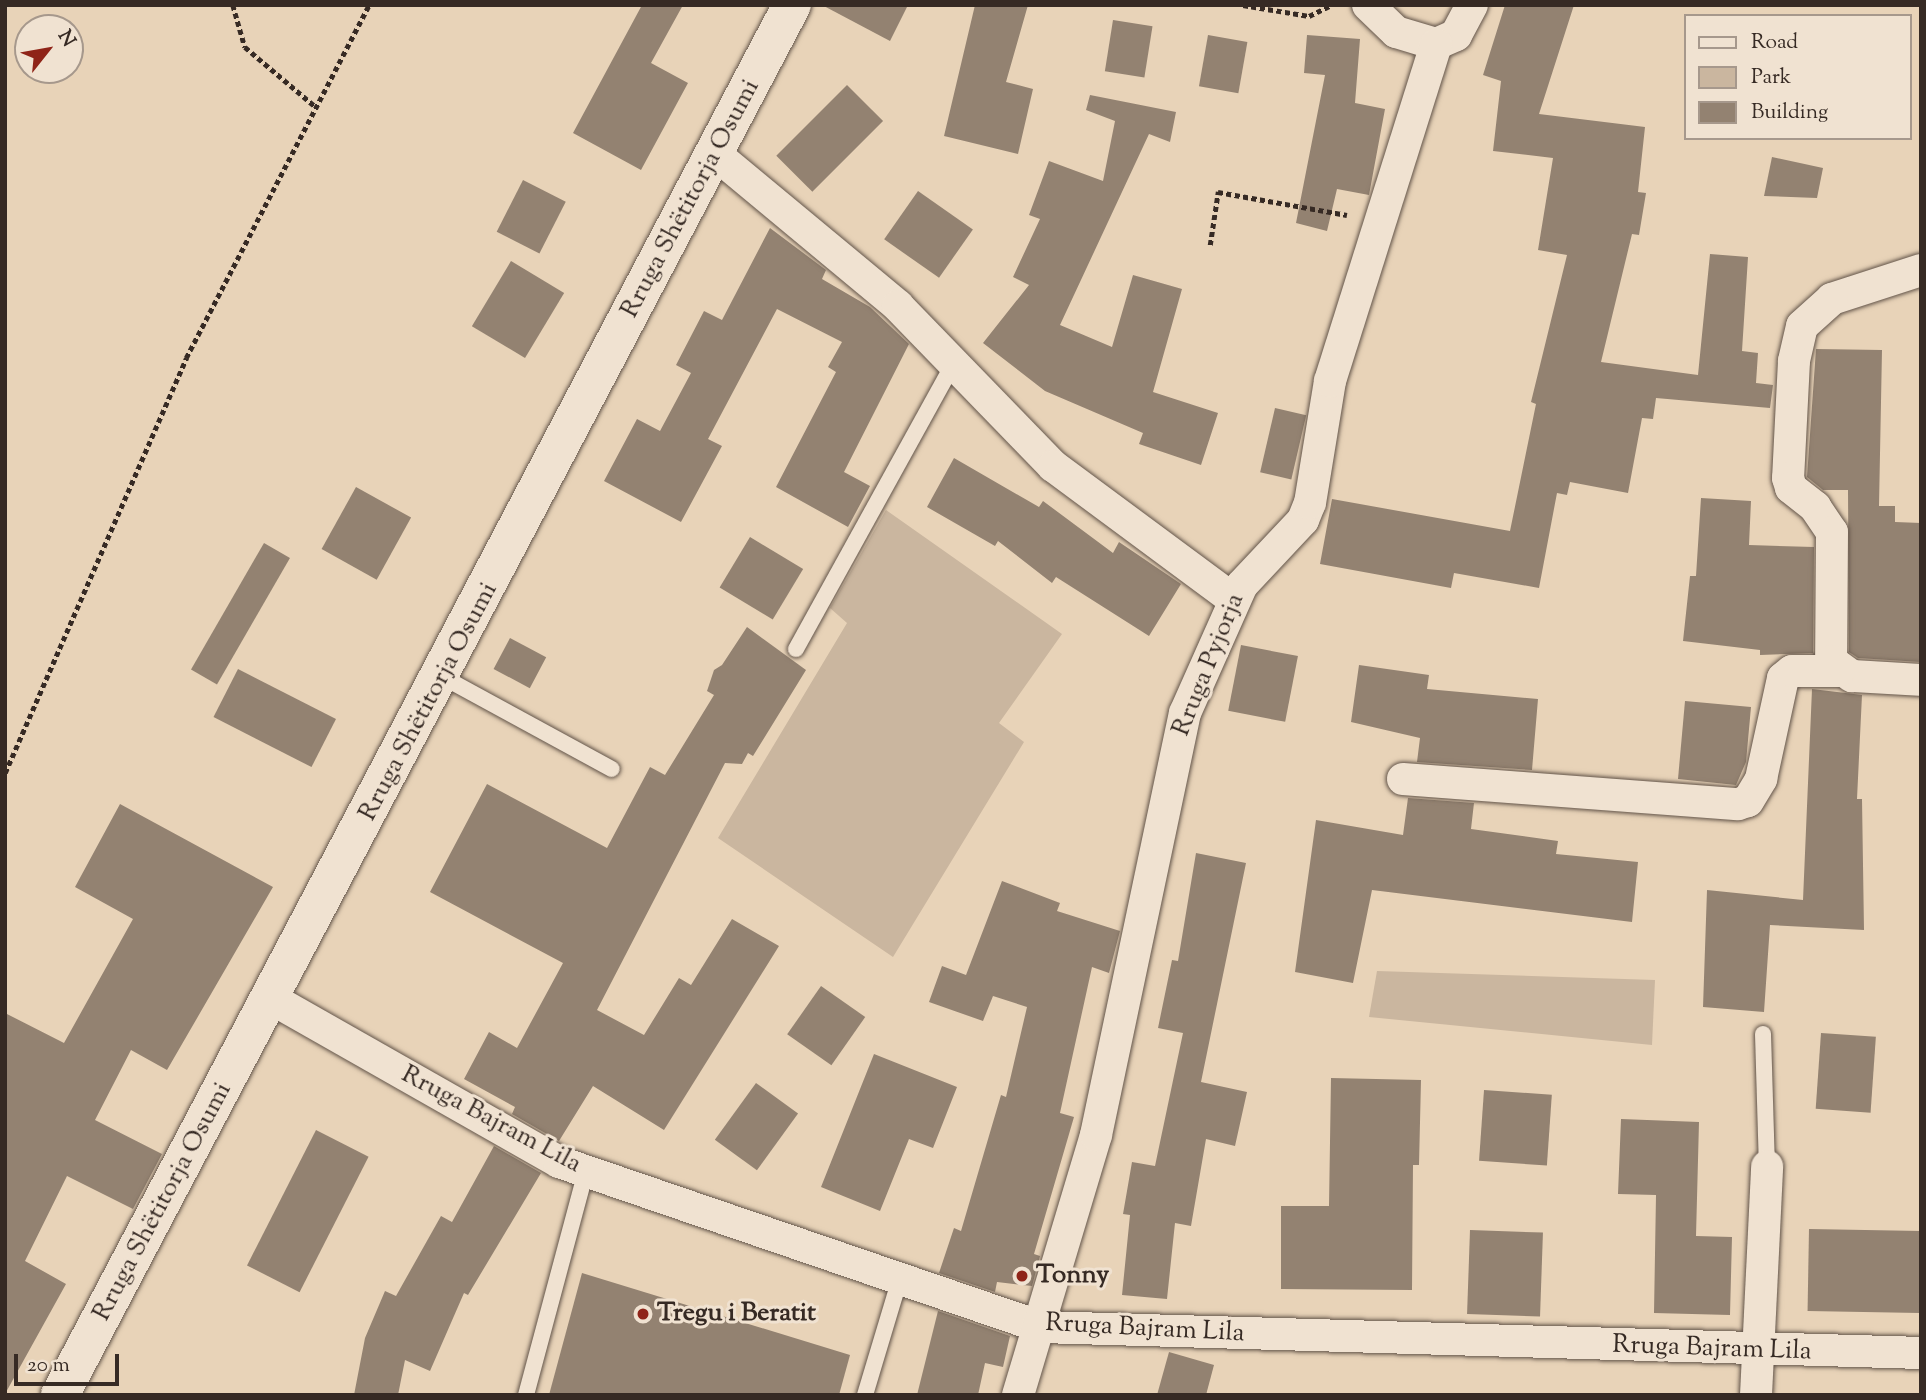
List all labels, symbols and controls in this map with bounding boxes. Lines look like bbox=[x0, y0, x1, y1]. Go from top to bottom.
north arrow bbox=[14, 14, 84, 84]
legend bbox=[1685, 14, 1912, 140]
text: N bbox=[50, 25, 81, 52]
text: Road bbox=[1751, 28, 1798, 58]
text: Park bbox=[1751, 63, 1791, 93]
street label: Rruga Shëtitorja Osumi bbox=[615, 74, 767, 324]
text: Building bbox=[1751, 98, 1828, 128]
street label: Rruga Shëtitorja Osumi bbox=[353, 577, 505, 827]
street label: Rruga Pyjorja bbox=[1166, 589, 1252, 741]
street label: Rruga Bajram Lila bbox=[396, 1059, 586, 1181]
street label: Rruga Shëtitorja Osumi bbox=[87, 1077, 239, 1327]
place label: Tonny bbox=[1036, 1260, 1109, 1292]
marker: Tonny bbox=[1014, 1268, 1030, 1284]
place label: Tregu i Beratit bbox=[657, 1298, 816, 1330]
marker: Tregu i Beratit bbox=[635, 1306, 651, 1322]
street label: Rruga Bajram Lila bbox=[1045, 1308, 1245, 1350]
street label: Rruga Bajram Lila bbox=[1612, 1330, 1812, 1368]
scale bar bbox=[18, 1340, 122, 1384]
text: 20 m bbox=[27, 1351, 70, 1381]

